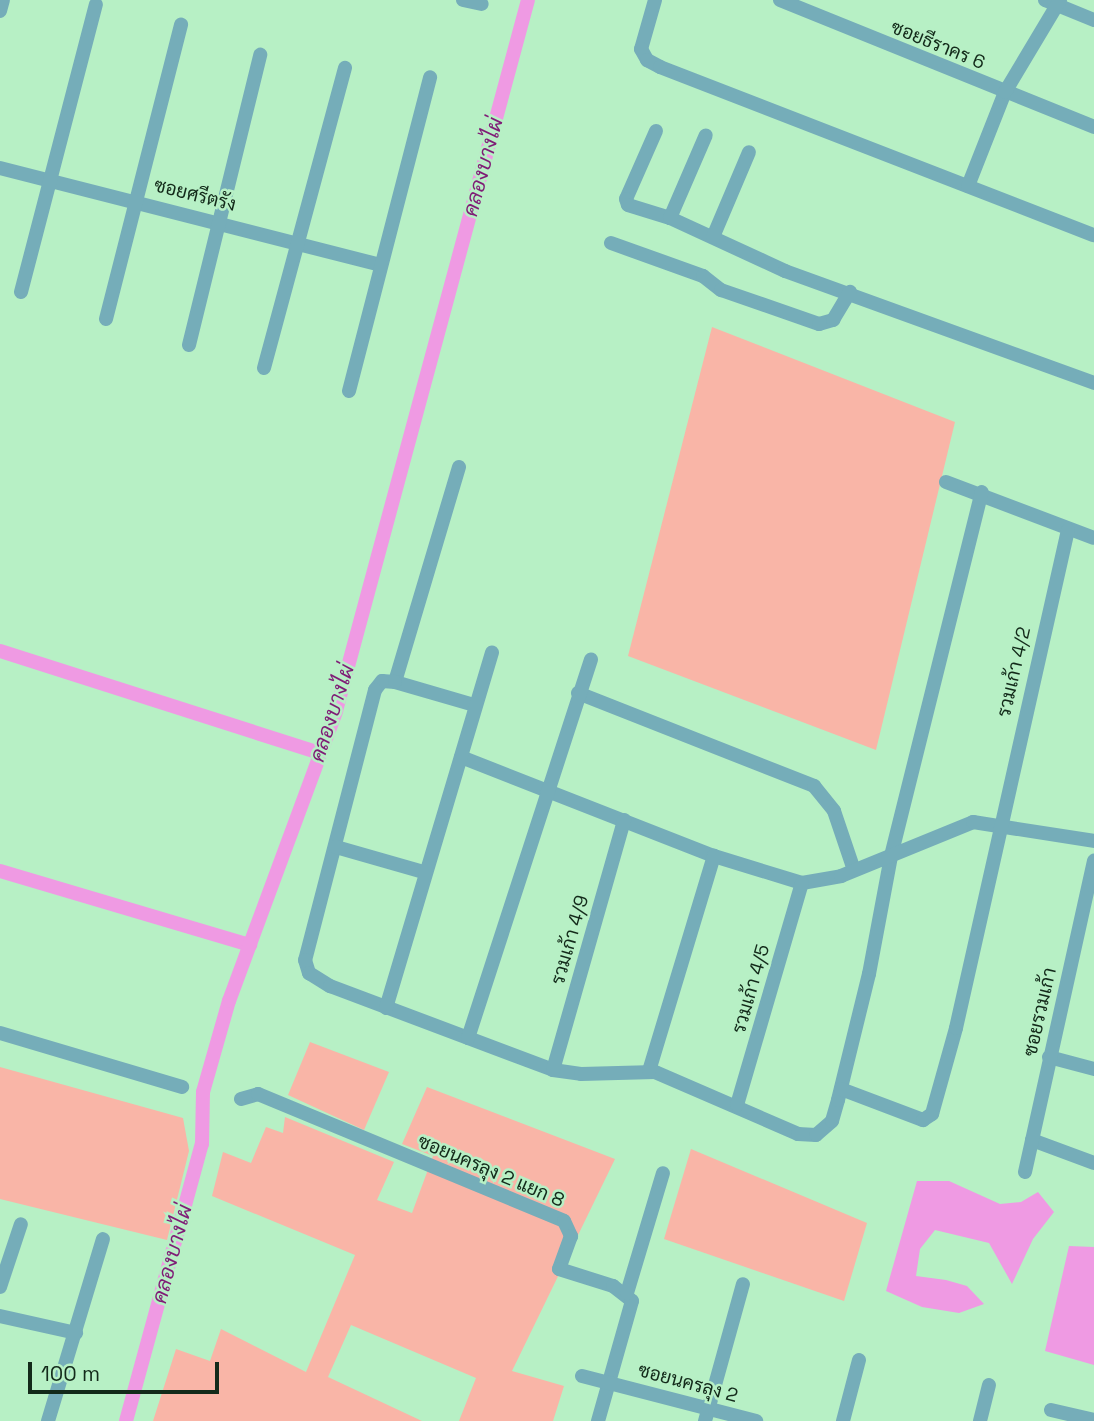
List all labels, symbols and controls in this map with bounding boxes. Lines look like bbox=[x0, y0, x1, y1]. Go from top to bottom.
street label: ซอยธีราคร 6 bbox=[888, 16, 988, 74]
water label: คลองบางไผ่ bbox=[458, 115, 508, 219]
street label: ซอยศรีตรัง bbox=[152, 174, 238, 216]
street label: รวมเก้า 4/2 bbox=[993, 625, 1035, 719]
water label: คลองบางไผ่ bbox=[304, 661, 360, 765]
street label: รวมเก้า 4/9 bbox=[546, 893, 594, 987]
street label: รวมเก้า 4/5 bbox=[727, 942, 775, 1036]
street label: ซอยรวมเก้า bbox=[1019, 965, 1061, 1059]
street label: ซอยนครลุง 2 แยก 8 bbox=[414, 1130, 568, 1212]
water label: คลองบางไผ่ bbox=[147, 1202, 197, 1306]
scale bar bbox=[32, 1348, 222, 1392]
street label: ซอยนครลุง 2 bbox=[636, 1359, 740, 1407]
text: 100 m bbox=[41, 1360, 100, 1387]

